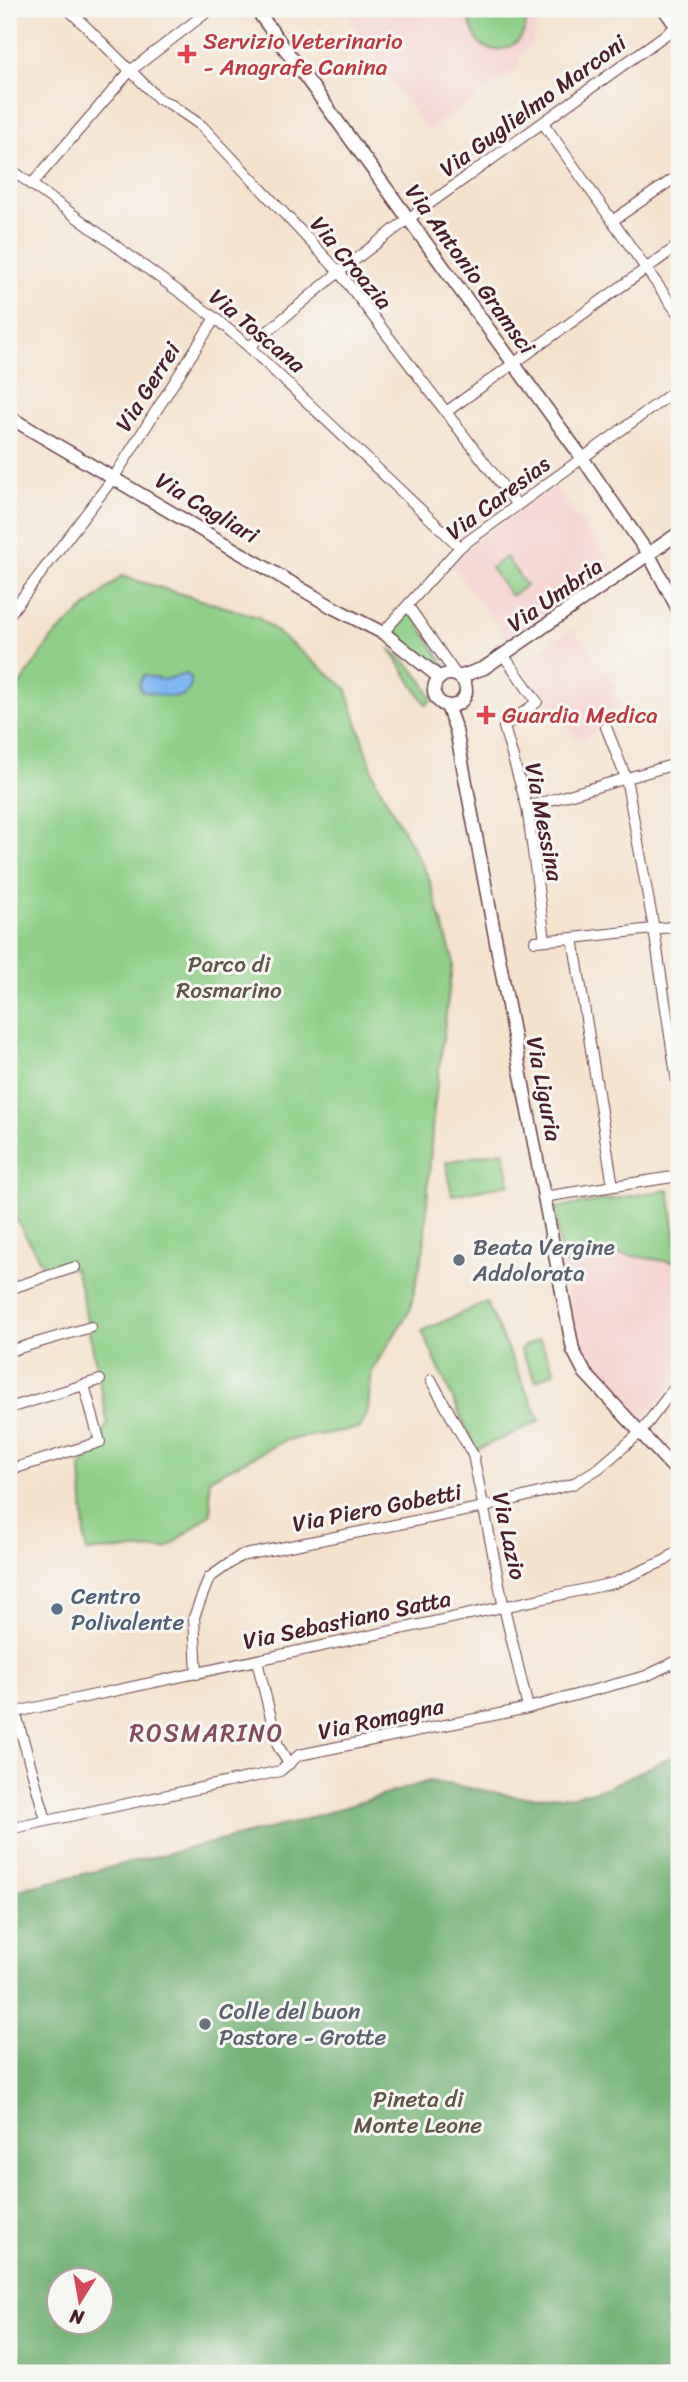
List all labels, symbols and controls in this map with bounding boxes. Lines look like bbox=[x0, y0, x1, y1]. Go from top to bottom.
place label: Servizio Veterinario - Anagrafe Canina bbox=[203, 21, 403, 88]
street label: Via Guglielmo Marconi bbox=[430, 23, 636, 188]
marker: Servizio Veterinario - Anagrafe Canina bbox=[177, 44, 197, 64]
street label: Via Antonio Gramsci bbox=[394, 175, 547, 364]
street label: Via Croazia bbox=[299, 207, 403, 320]
street label: Via Toscana bbox=[199, 278, 315, 385]
street label: Via Gerrei bbox=[104, 333, 192, 440]
street label: Via Caresias bbox=[437, 444, 560, 551]
street label: Via Cagliari bbox=[147, 461, 268, 556]
street label: Via Umbria bbox=[498, 547, 612, 643]
place label: Guardia Medica bbox=[502, 695, 658, 736]
marker: Guardia Medica bbox=[476, 705, 496, 725]
street label: Via Messina bbox=[512, 759, 576, 885]
park label: Parco di Rosmarino bbox=[176, 944, 282, 1011]
street label: Via Liguria bbox=[514, 1033, 574, 1145]
place label: Beata Vergine Addolorata bbox=[472, 1227, 615, 1294]
marker: Beata Vergine Addolorata bbox=[451, 1252, 467, 1268]
street label: Via Piero Gobetti bbox=[289, 1471, 466, 1544]
street label: Via Lazio bbox=[480, 1488, 538, 1584]
place label: Centro Polivalente bbox=[71, 1576, 185, 1643]
street label: Via Sebastiano Satta bbox=[239, 1578, 455, 1662]
marker: Centro Polivalente bbox=[49, 1601, 65, 1617]
street label: Via Romagna bbox=[314, 1686, 448, 1752]
district label: ROSMARINO bbox=[130, 1712, 284, 1754]
place label: Colle del buon Pastore - Grotte bbox=[219, 1991, 386, 2058]
marker: Colle del buon Pastore - Grotte bbox=[197, 2016, 213, 2032]
park label: Pineta di Monte Leone bbox=[354, 2079, 482, 2146]
north arrow bbox=[46, 2266, 116, 2336]
text: N bbox=[66, 2300, 87, 2335]

